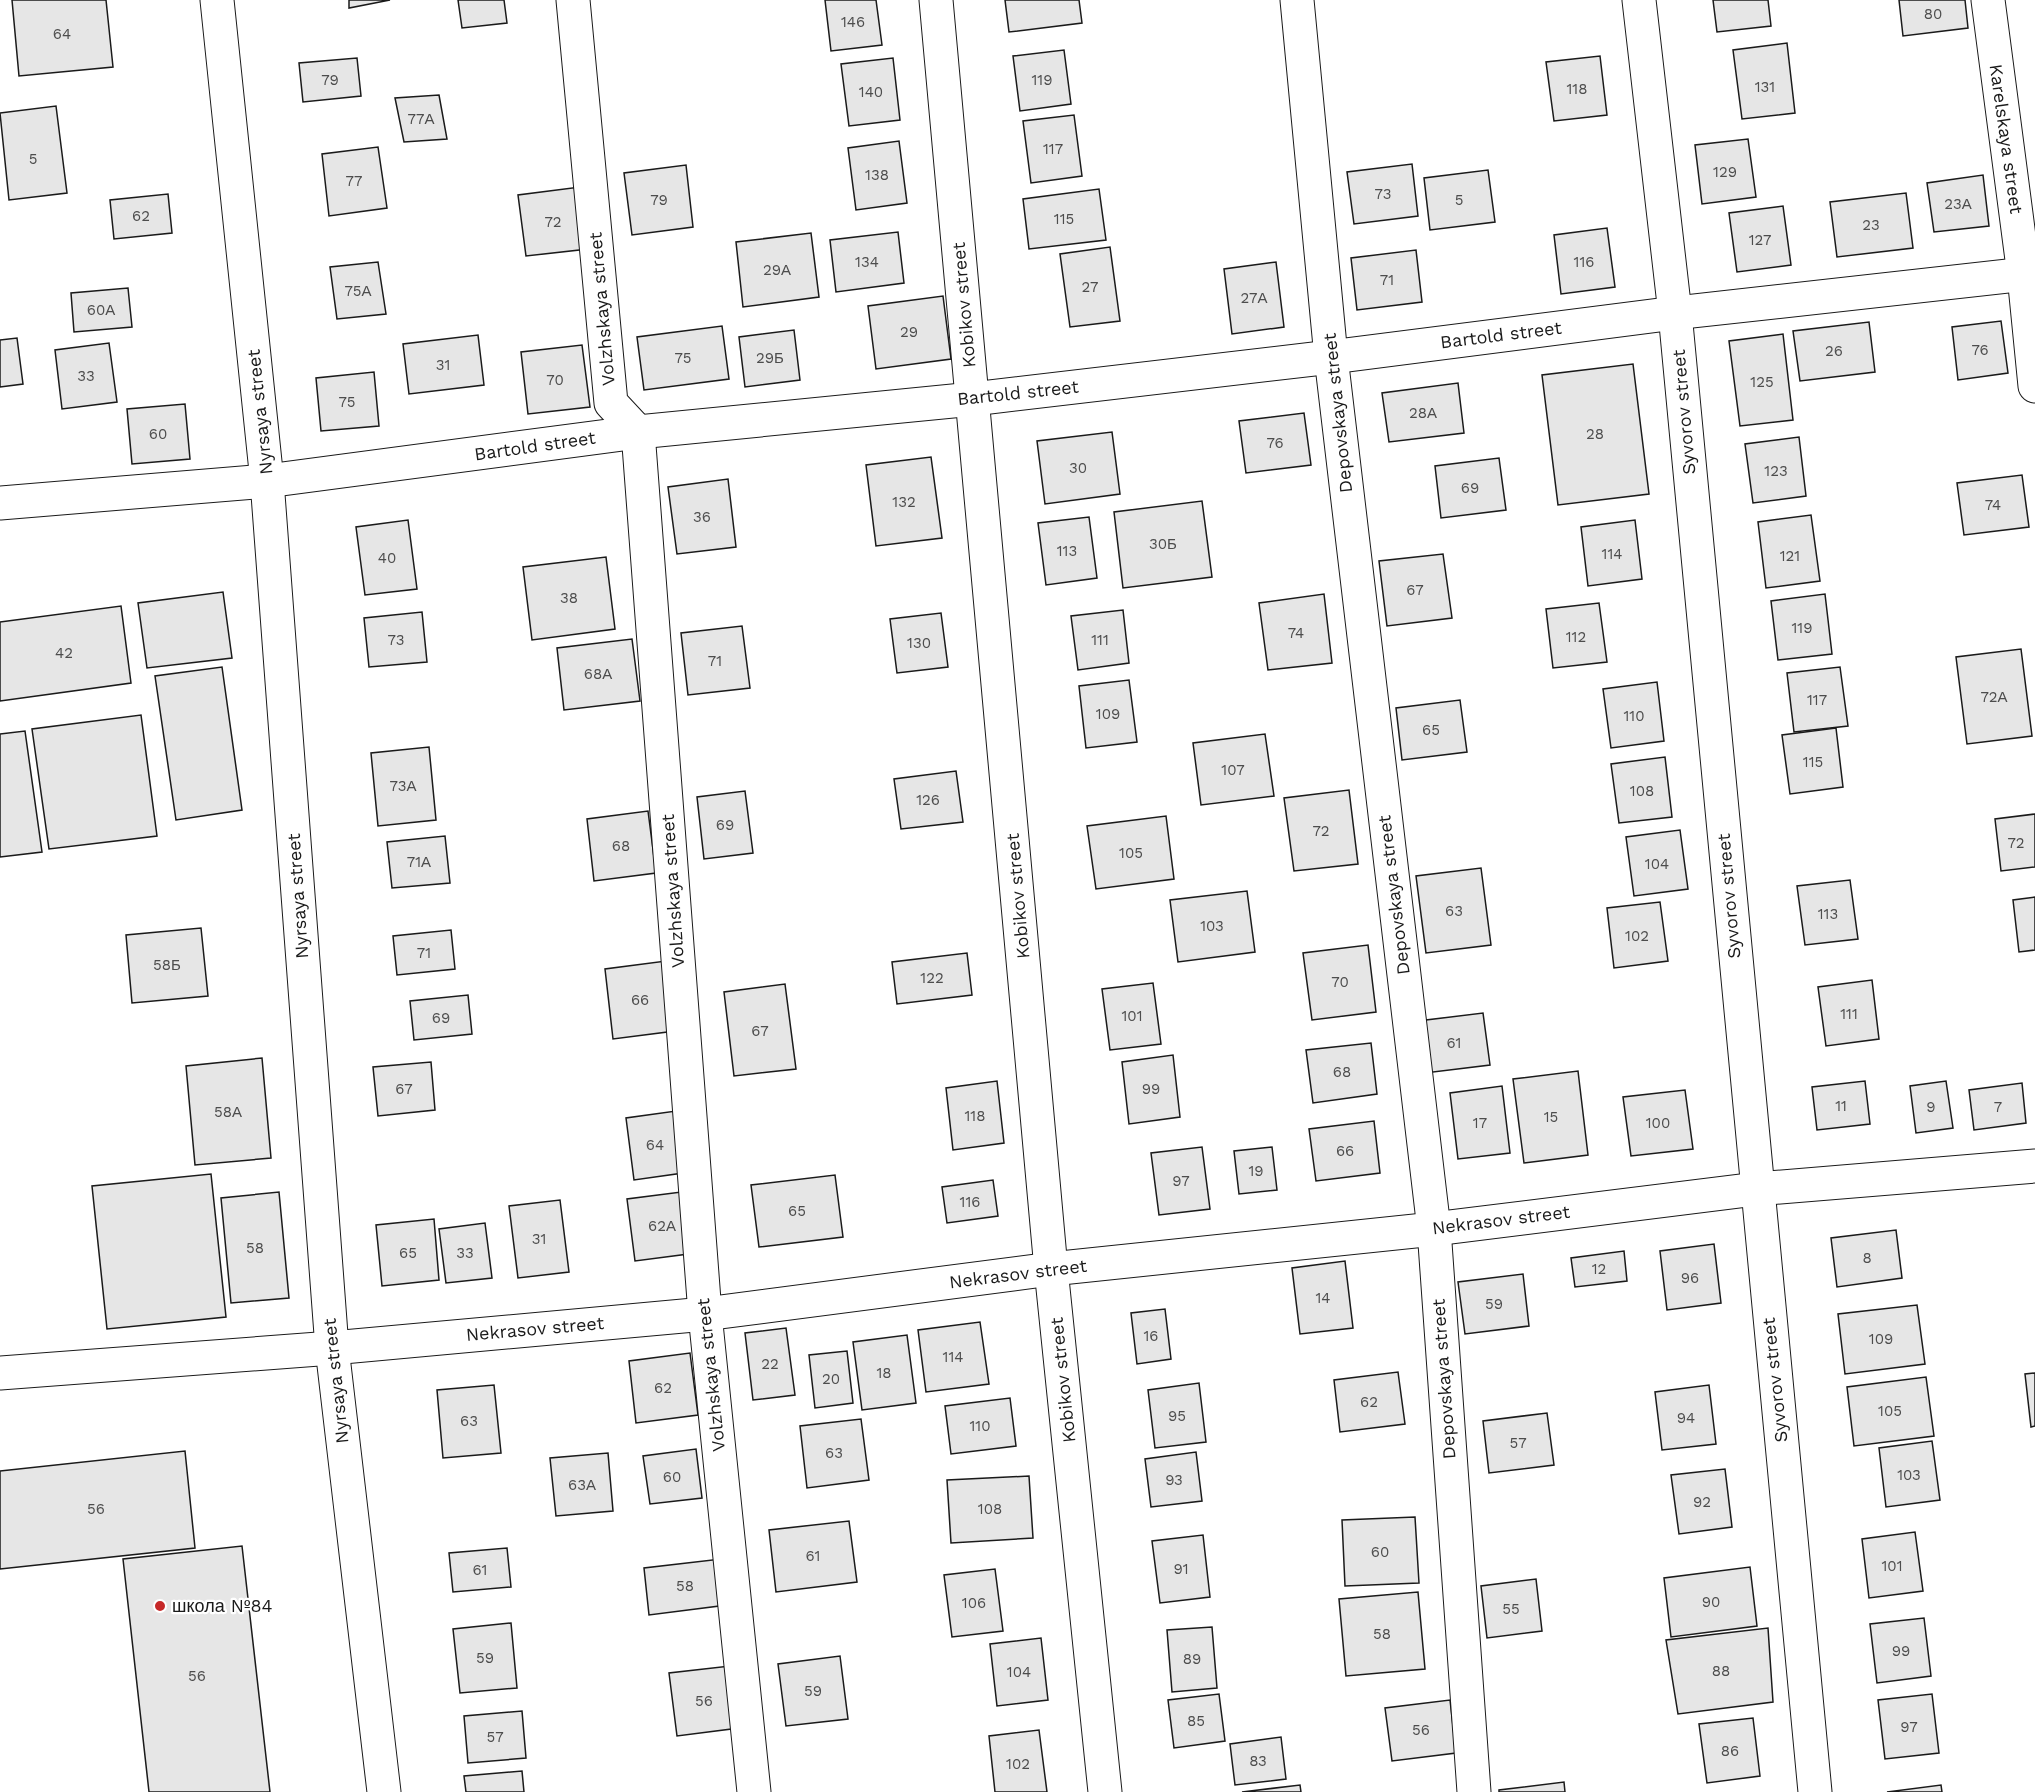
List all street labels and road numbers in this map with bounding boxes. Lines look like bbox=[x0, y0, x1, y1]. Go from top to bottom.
street label: Karelskaya street bbox=[1986, 63, 2027, 216]
street label: Volzhskaya street bbox=[584, 231, 619, 387]
street label: Kobikov street bbox=[948, 241, 979, 369]
street label: Bartold street bbox=[1439, 317, 1563, 352]
street label: Depovskaya street bbox=[1319, 332, 1356, 494]
street label: Nyrsaya street bbox=[242, 348, 277, 476]
street label: Syvorov street bbox=[1668, 348, 1699, 476]
street label: Bartold street bbox=[956, 376, 1080, 409]
street label: Bartold street bbox=[473, 427, 597, 464]
street label: Volzhskaya street bbox=[657, 813, 688, 969]
street label: Depovskaya street bbox=[1373, 814, 1414, 976]
street label: Nyrsaya street bbox=[283, 832, 312, 959]
street label: Kobikov street bbox=[1002, 832, 1033, 960]
street label: Syvorov street bbox=[1713, 832, 1744, 960]
street label: Nekrasov street bbox=[1431, 1201, 1571, 1238]
street label: Nekrasov street bbox=[948, 1255, 1088, 1292]
street label: Volzhskaya street bbox=[692, 1297, 729, 1453]
street label: Depovskaya street bbox=[1427, 1298, 1460, 1460]
street label: Nekrasov street bbox=[465, 1312, 605, 1345]
street label: Kobikov street bbox=[1045, 1316, 1080, 1444]
street label: Syvorov street bbox=[1757, 1316, 1792, 1444]
street label: Nyrsaya street bbox=[318, 1317, 353, 1445]

